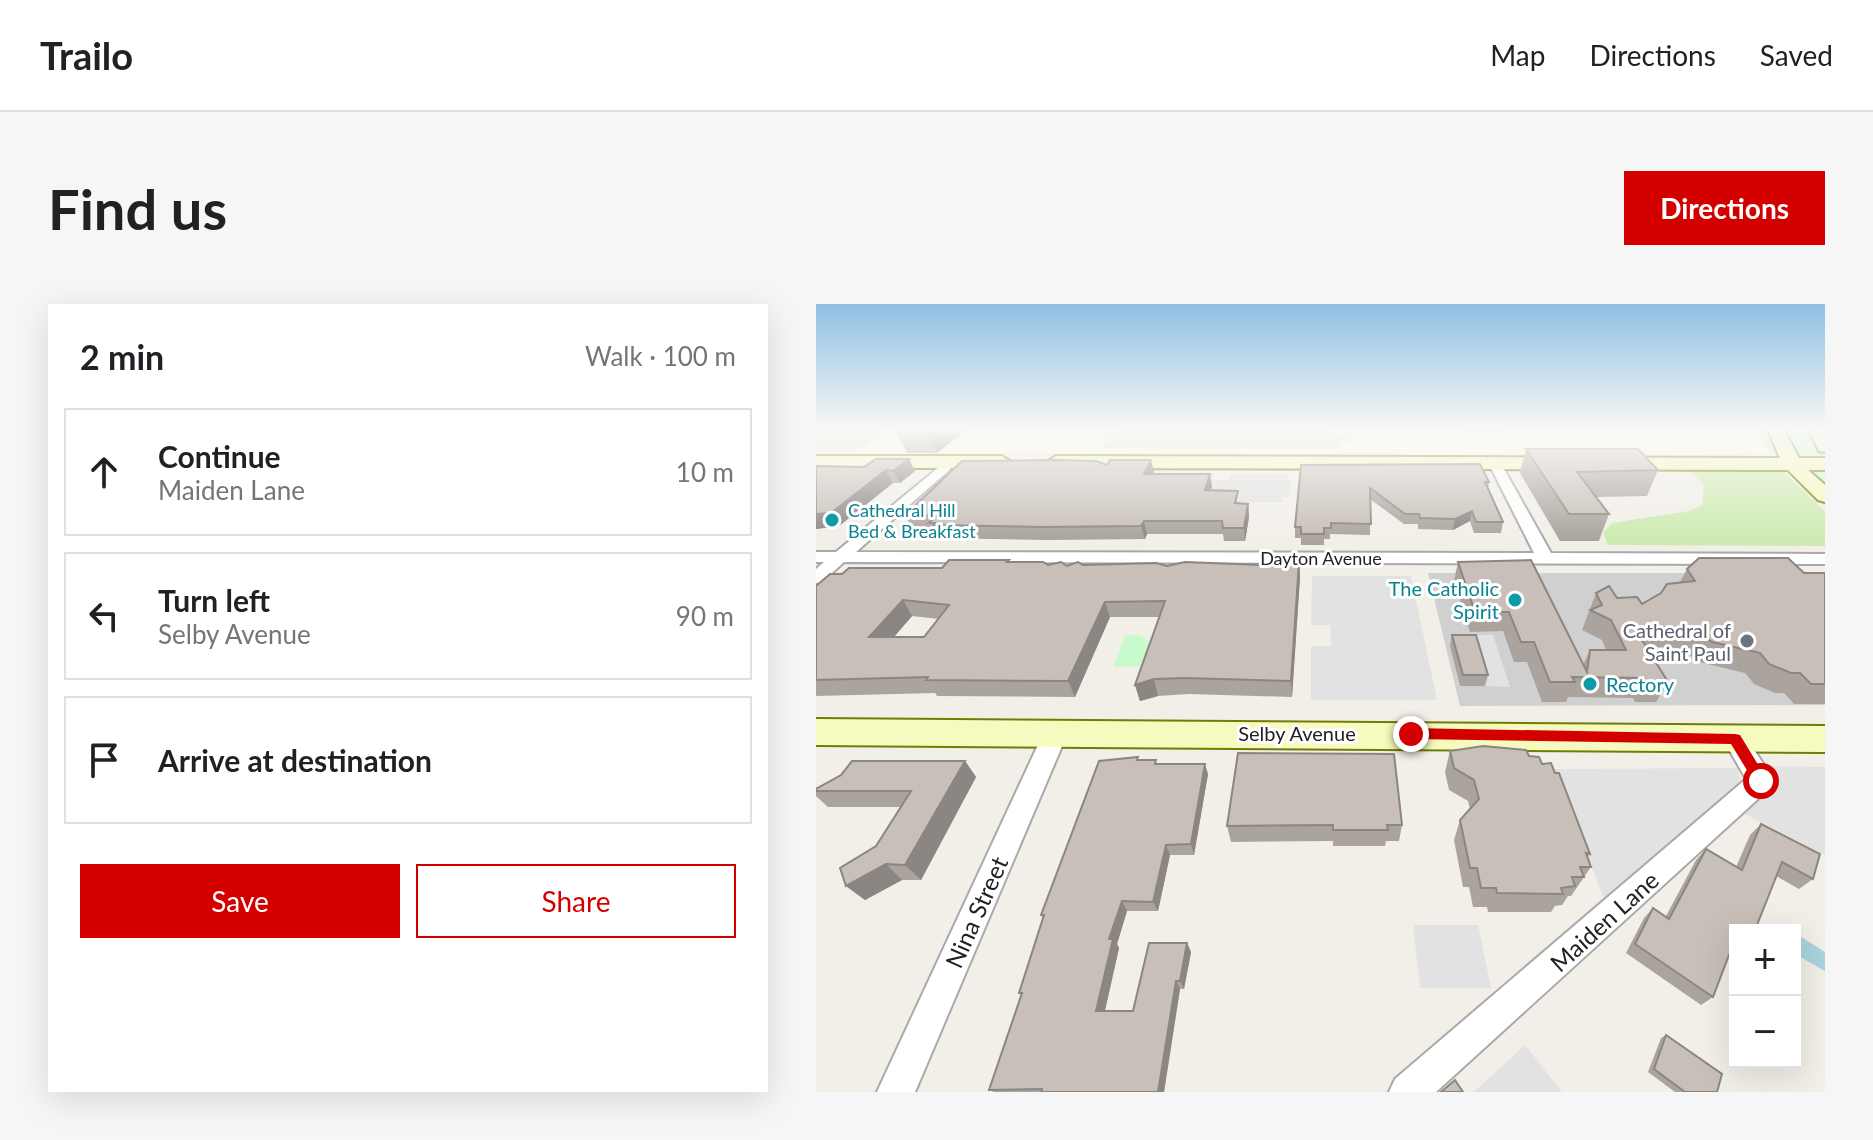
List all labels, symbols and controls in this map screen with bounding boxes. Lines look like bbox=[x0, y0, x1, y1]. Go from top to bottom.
text: Trailo bbox=[40, 32, 133, 78]
text: Map bbox=[1490, 38, 1545, 72]
text: Directions bbox=[1589, 38, 1716, 72]
text: Saved bbox=[1760, 38, 1833, 72]
button: Directions bbox=[1624, 171, 1825, 245]
text: Find us bbox=[48, 175, 227, 242]
text: 2 min bbox=[80, 336, 164, 377]
text: Walk · 100 m bbox=[585, 340, 736, 372]
text: Continue bbox=[158, 438, 281, 474]
icon: ahead bbox=[82, 450, 126, 494]
text: 10 m bbox=[676, 456, 734, 488]
text: Maiden Lane bbox=[158, 474, 305, 506]
place label: Cathedral Hill Bed & Breakfast bbox=[848, 499, 976, 542]
marker: Cathedral Hill Bed & Breakfast bbox=[823, 511, 841, 529]
street label: Dayton Avenue bbox=[1260, 547, 1382, 569]
place label: The Catholic Spirit bbox=[1389, 576, 1499, 623]
text: Turn left bbox=[158, 582, 270, 618]
marker: The Catholic Spirit bbox=[1506, 591, 1524, 609]
icon: left bbox=[82, 594, 126, 638]
text: 90 m bbox=[676, 600, 734, 632]
text: Selby Avenue bbox=[158, 618, 311, 650]
place label: Cathedral of Saint Paul bbox=[1623, 618, 1731, 665]
marker: Cathedral of Saint Paul bbox=[1738, 632, 1756, 650]
place label: Rectory bbox=[1606, 672, 1675, 696]
marker: Rectory bbox=[1581, 675, 1599, 693]
route end bbox=[1393, 716, 1429, 752]
street label: Selby Avenue bbox=[1238, 721, 1356, 745]
icon: arrive bbox=[82, 738, 126, 782]
text: Arrive at destination bbox=[158, 742, 432, 778]
route start bbox=[1743, 763, 1779, 799]
street label: Nina Street bbox=[939, 852, 1014, 972]
button: Save bbox=[80, 864, 400, 938]
button: Share bbox=[416, 864, 736, 938]
street label: Maiden Lane bbox=[1544, 865, 1664, 977]
map controls bbox=[1729, 924, 1801, 1068]
button: + bbox=[1729, 924, 1801, 996]
button: − bbox=[1729, 996, 1801, 1068]

